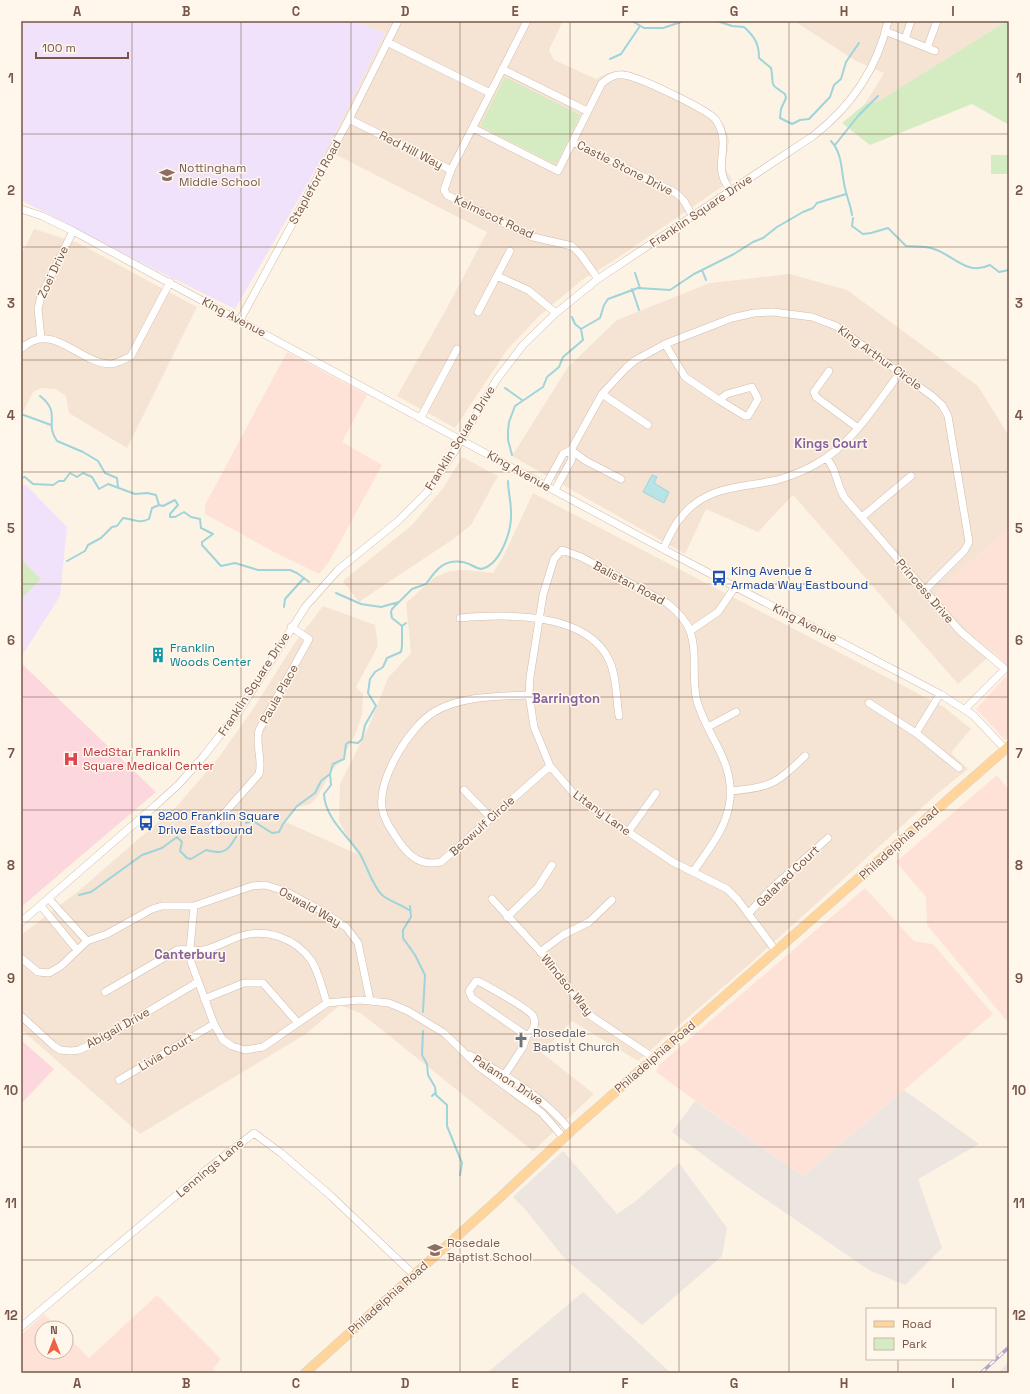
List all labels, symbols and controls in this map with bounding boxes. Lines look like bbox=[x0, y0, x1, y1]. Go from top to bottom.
text: A bbox=[73, 3, 82, 20]
text: B bbox=[182, 3, 191, 20]
text: C bbox=[292, 3, 300, 20]
text: D bbox=[401, 3, 410, 20]
text: E bbox=[511, 3, 519, 20]
text: F bbox=[622, 3, 629, 20]
text: G bbox=[730, 3, 738, 20]
text: H bbox=[840, 3, 848, 20]
text: I bbox=[951, 3, 955, 20]
scale bar bbox=[36, 34, 128, 60]
text: 100 m bbox=[42, 40, 76, 56]
text: 1 bbox=[8, 70, 14, 87]
text: 1 bbox=[1016, 70, 1022, 87]
street label: Red Hill Way bbox=[376, 127, 446, 173]
street label: Stapleford Road bbox=[285, 137, 345, 227]
street label: Castle Stone Drive bbox=[574, 137, 676, 199]
place label: Nottingham Middle School bbox=[179, 160, 261, 190]
school or university icon: Nottingham Middle School bbox=[158, 166, 176, 184]
street label: Franklin Square Drive bbox=[647, 171, 755, 251]
text: 2 bbox=[7, 182, 15, 199]
text: 2 bbox=[1015, 182, 1023, 199]
street label: Kelmscot Road bbox=[452, 192, 536, 242]
street label: Zoei Drive bbox=[34, 243, 72, 301]
street label: King Avenue bbox=[199, 293, 269, 341]
text: 3 bbox=[7, 295, 15, 312]
text: 3 bbox=[1015, 295, 1023, 312]
street label: King Arthur Circle bbox=[835, 322, 925, 394]
street label: Franklin Square Drive bbox=[421, 383, 499, 493]
text: 4 bbox=[7, 407, 15, 424]
text: 4 bbox=[1015, 407, 1023, 424]
district label: Kings Court bbox=[794, 435, 868, 452]
street label: King Avenue bbox=[484, 447, 554, 495]
text: 5 bbox=[7, 520, 15, 537]
text: 5 bbox=[1015, 520, 1023, 537]
street label: Princess Drive bbox=[892, 555, 958, 627]
street label: Balistan Road bbox=[590, 557, 668, 609]
place label: King Avenue & Armada Way Eastbound bbox=[731, 563, 868, 593]
bus stop icon: King Avenue & Armada Way Eastbound bbox=[710, 569, 728, 587]
street label: King Avenue bbox=[770, 600, 840, 646]
street label: Franklin Square Drive bbox=[215, 629, 293, 739]
text: 6 bbox=[7, 632, 15, 649]
text: 6 bbox=[1015, 632, 1023, 649]
place label: Franklin Woods Center bbox=[170, 640, 252, 670]
building icon: Franklin Woods Center bbox=[149, 646, 167, 664]
street label: Paula Place bbox=[256, 662, 302, 726]
district label: Barrington bbox=[532, 690, 600, 707]
place label: MedStar Franklin Square Medical Center bbox=[83, 744, 214, 774]
text: 7 bbox=[7, 745, 15, 762]
text: 7 bbox=[1015, 745, 1023, 762]
hospital icon: MedStar Franklin Square Medical Center bbox=[62, 750, 80, 768]
street label: Litany Lane bbox=[570, 787, 634, 839]
street label: Beowulf Circle bbox=[446, 792, 518, 860]
street label: Philadelphia Road bbox=[856, 803, 942, 883]
place label: 9200 Franklin Square Drive Eastbound bbox=[158, 808, 280, 838]
bus stop icon: 9200 Franklin Square Drive Eastbound bbox=[137, 814, 155, 832]
street label: Galahad Court bbox=[753, 842, 823, 910]
text: 8 bbox=[7, 857, 15, 874]
text: 8 bbox=[1015, 857, 1023, 874]
street label: Oswald Way bbox=[276, 883, 344, 931]
district label: Canterbury bbox=[154, 946, 226, 963]
street label: Windsor Way bbox=[537, 951, 597, 1019]
text: 9 bbox=[7, 970, 15, 987]
text: 9 bbox=[1015, 970, 1023, 987]
street label: Abigail Drive bbox=[83, 1004, 153, 1052]
street label: Philadelphia Road bbox=[611, 1017, 699, 1097]
place label: Rosedale Baptist Church bbox=[533, 1025, 620, 1055]
street label: Livia Court bbox=[136, 1029, 196, 1075]
church icon: Rosedale Baptist Church bbox=[512, 1031, 530, 1049]
street label: Palamon Drive bbox=[470, 1051, 546, 1109]
text: 10 bbox=[4, 1082, 18, 1099]
text: 10 bbox=[1012, 1082, 1026, 1099]
street label: Lennings Lane bbox=[173, 1135, 247, 1201]
text: 11 bbox=[5, 1195, 17, 1212]
text: 11 bbox=[1013, 1195, 1025, 1212]
place label: Rosedale Baptist School bbox=[447, 1235, 532, 1265]
school or university icon: Rosedale Baptist School bbox=[426, 1241, 444, 1259]
street label: Philadelphia Road bbox=[345, 1258, 431, 1338]
text: 12 bbox=[4, 1307, 18, 1324]
text: 12 bbox=[1012, 1307, 1026, 1324]
legend bbox=[866, 1308, 996, 1360]
text: Road bbox=[902, 1316, 931, 1332]
north arrow bbox=[34, 1320, 74, 1360]
text: N bbox=[50, 1323, 58, 1337]
text: Park bbox=[902, 1336, 927, 1352]
text: A bbox=[73, 1375, 82, 1392]
text: B bbox=[182, 1375, 191, 1392]
text: C bbox=[292, 1375, 300, 1392]
text: D bbox=[401, 1375, 410, 1392]
text: E bbox=[511, 1375, 519, 1392]
text: F bbox=[622, 1375, 629, 1392]
text: G bbox=[730, 1375, 738, 1392]
text: H bbox=[840, 1375, 848, 1392]
text: I bbox=[951, 1375, 955, 1392]

